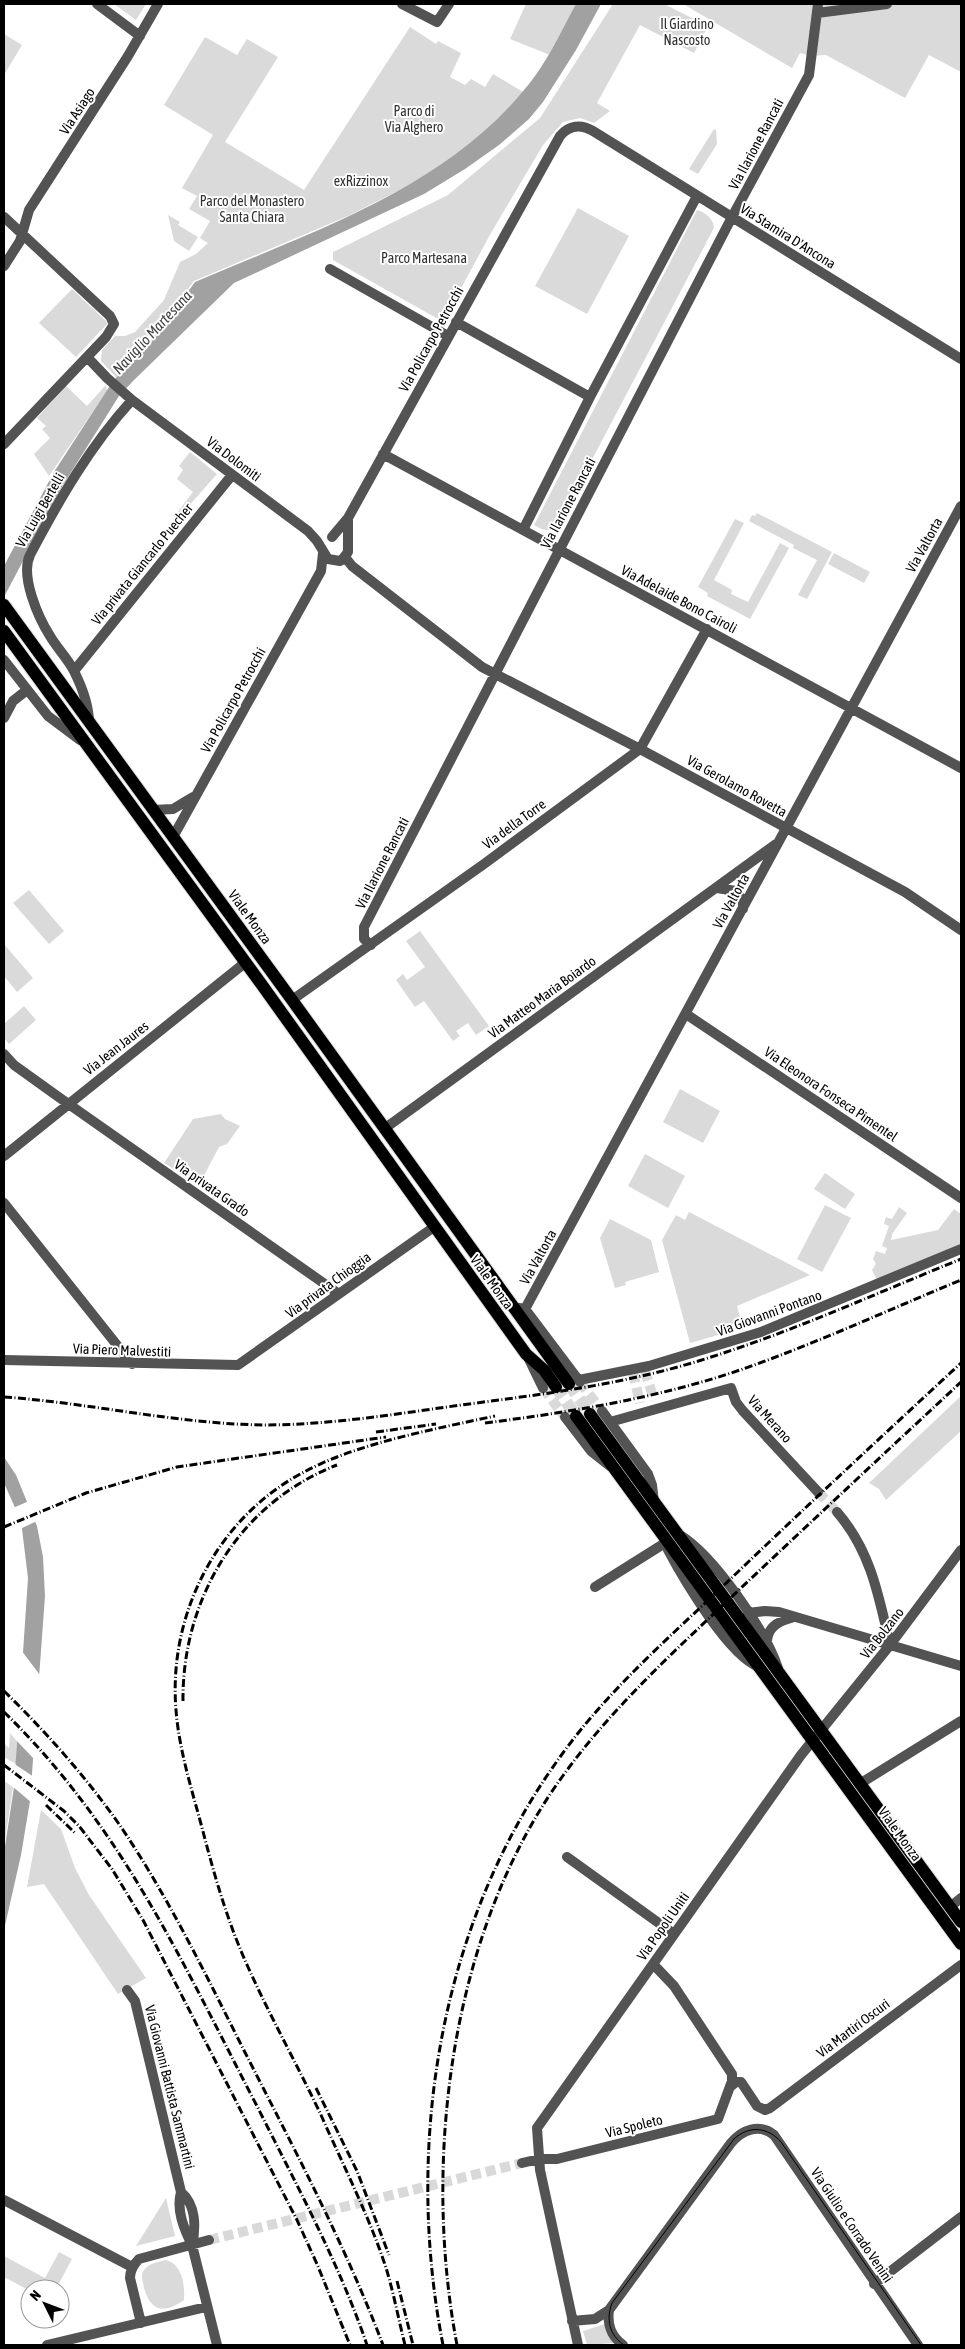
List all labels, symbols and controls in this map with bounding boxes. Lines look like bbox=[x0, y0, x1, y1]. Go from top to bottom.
park label: Il Giardino Nascosto bbox=[660, 16, 714, 48]
street label: Via Asiago bbox=[56, 85, 98, 137]
street label: Via Ilarione Rancati bbox=[725, 96, 787, 192]
park label: Parco di Via Alghero bbox=[385, 103, 443, 135]
park label: exRizzinox bbox=[334, 173, 388, 189]
park label: Parco del Monastero Santa Chiara bbox=[200, 193, 304, 225]
street label: Via Stamira D'Ancona bbox=[737, 200, 839, 272]
park label: Parco Martesana bbox=[381, 250, 467, 266]
street label: Via Policarpo Petrocchi bbox=[395, 284, 467, 394]
water label: Naviglio Martesana bbox=[109, 287, 195, 377]
street label: Via Dolomiti bbox=[204, 433, 264, 485]
street label: Via Ilarione Rancati bbox=[537, 455, 599, 551]
street label: Via Luigi Bertelli bbox=[12, 470, 68, 550]
street label: Via privata Giancarlo Puecher bbox=[88, 500, 196, 628]
street label: Via Valtorta bbox=[902, 515, 946, 575]
street label: Via Adelaide Bono Cairoli bbox=[618, 562, 740, 636]
street label: Via Policarpo Petrocchi bbox=[197, 645, 269, 755]
street label: Via Gerolamo Rovetta bbox=[684, 752, 790, 820]
street label: Via della Torre bbox=[479, 796, 549, 852]
street label: Via Ilarione Rancati bbox=[352, 815, 412, 911]
street label: Via Valtorta bbox=[709, 871, 753, 931]
street label: Viale Monza bbox=[225, 887, 275, 947]
street label: Via Matteo Maria Boiardo bbox=[485, 953, 599, 1041]
street label: Via Jean Jaures bbox=[80, 1018, 152, 1078]
street label: Via Eleonora Fonseca Pimentel bbox=[761, 1043, 901, 1145]
street label: Via privata Grado bbox=[171, 1156, 253, 1220]
street label: Via Valtorta bbox=[516, 1227, 560, 1287]
street label: Via privata Chioggia bbox=[282, 1249, 374, 1321]
street label: Viale Monza bbox=[467, 1252, 517, 1312]
street label: Via Giovanni Pontano bbox=[714, 1287, 824, 1339]
street label: Via Piero Malvestiti bbox=[73, 1340, 171, 1360]
street label: Via Merano bbox=[745, 1392, 795, 1446]
street label: Via Bolzano bbox=[857, 1604, 907, 1662]
street label: Viale Monza bbox=[875, 1804, 925, 1864]
street label: Via Popoli Uniti bbox=[634, 1889, 692, 1963]
street label: Via Martiri Oscuri bbox=[813, 1995, 893, 2061]
street label: Via Giovanni Battista Sammartini bbox=[142, 2003, 198, 2171]
street label: Via Spoleto bbox=[604, 2111, 664, 2141]
street label: Via Giulio e Corrado Venini bbox=[808, 2165, 896, 2285]
north arrow bbox=[20, 2279, 70, 2329]
text: N bbox=[27, 2287, 44, 2304]

